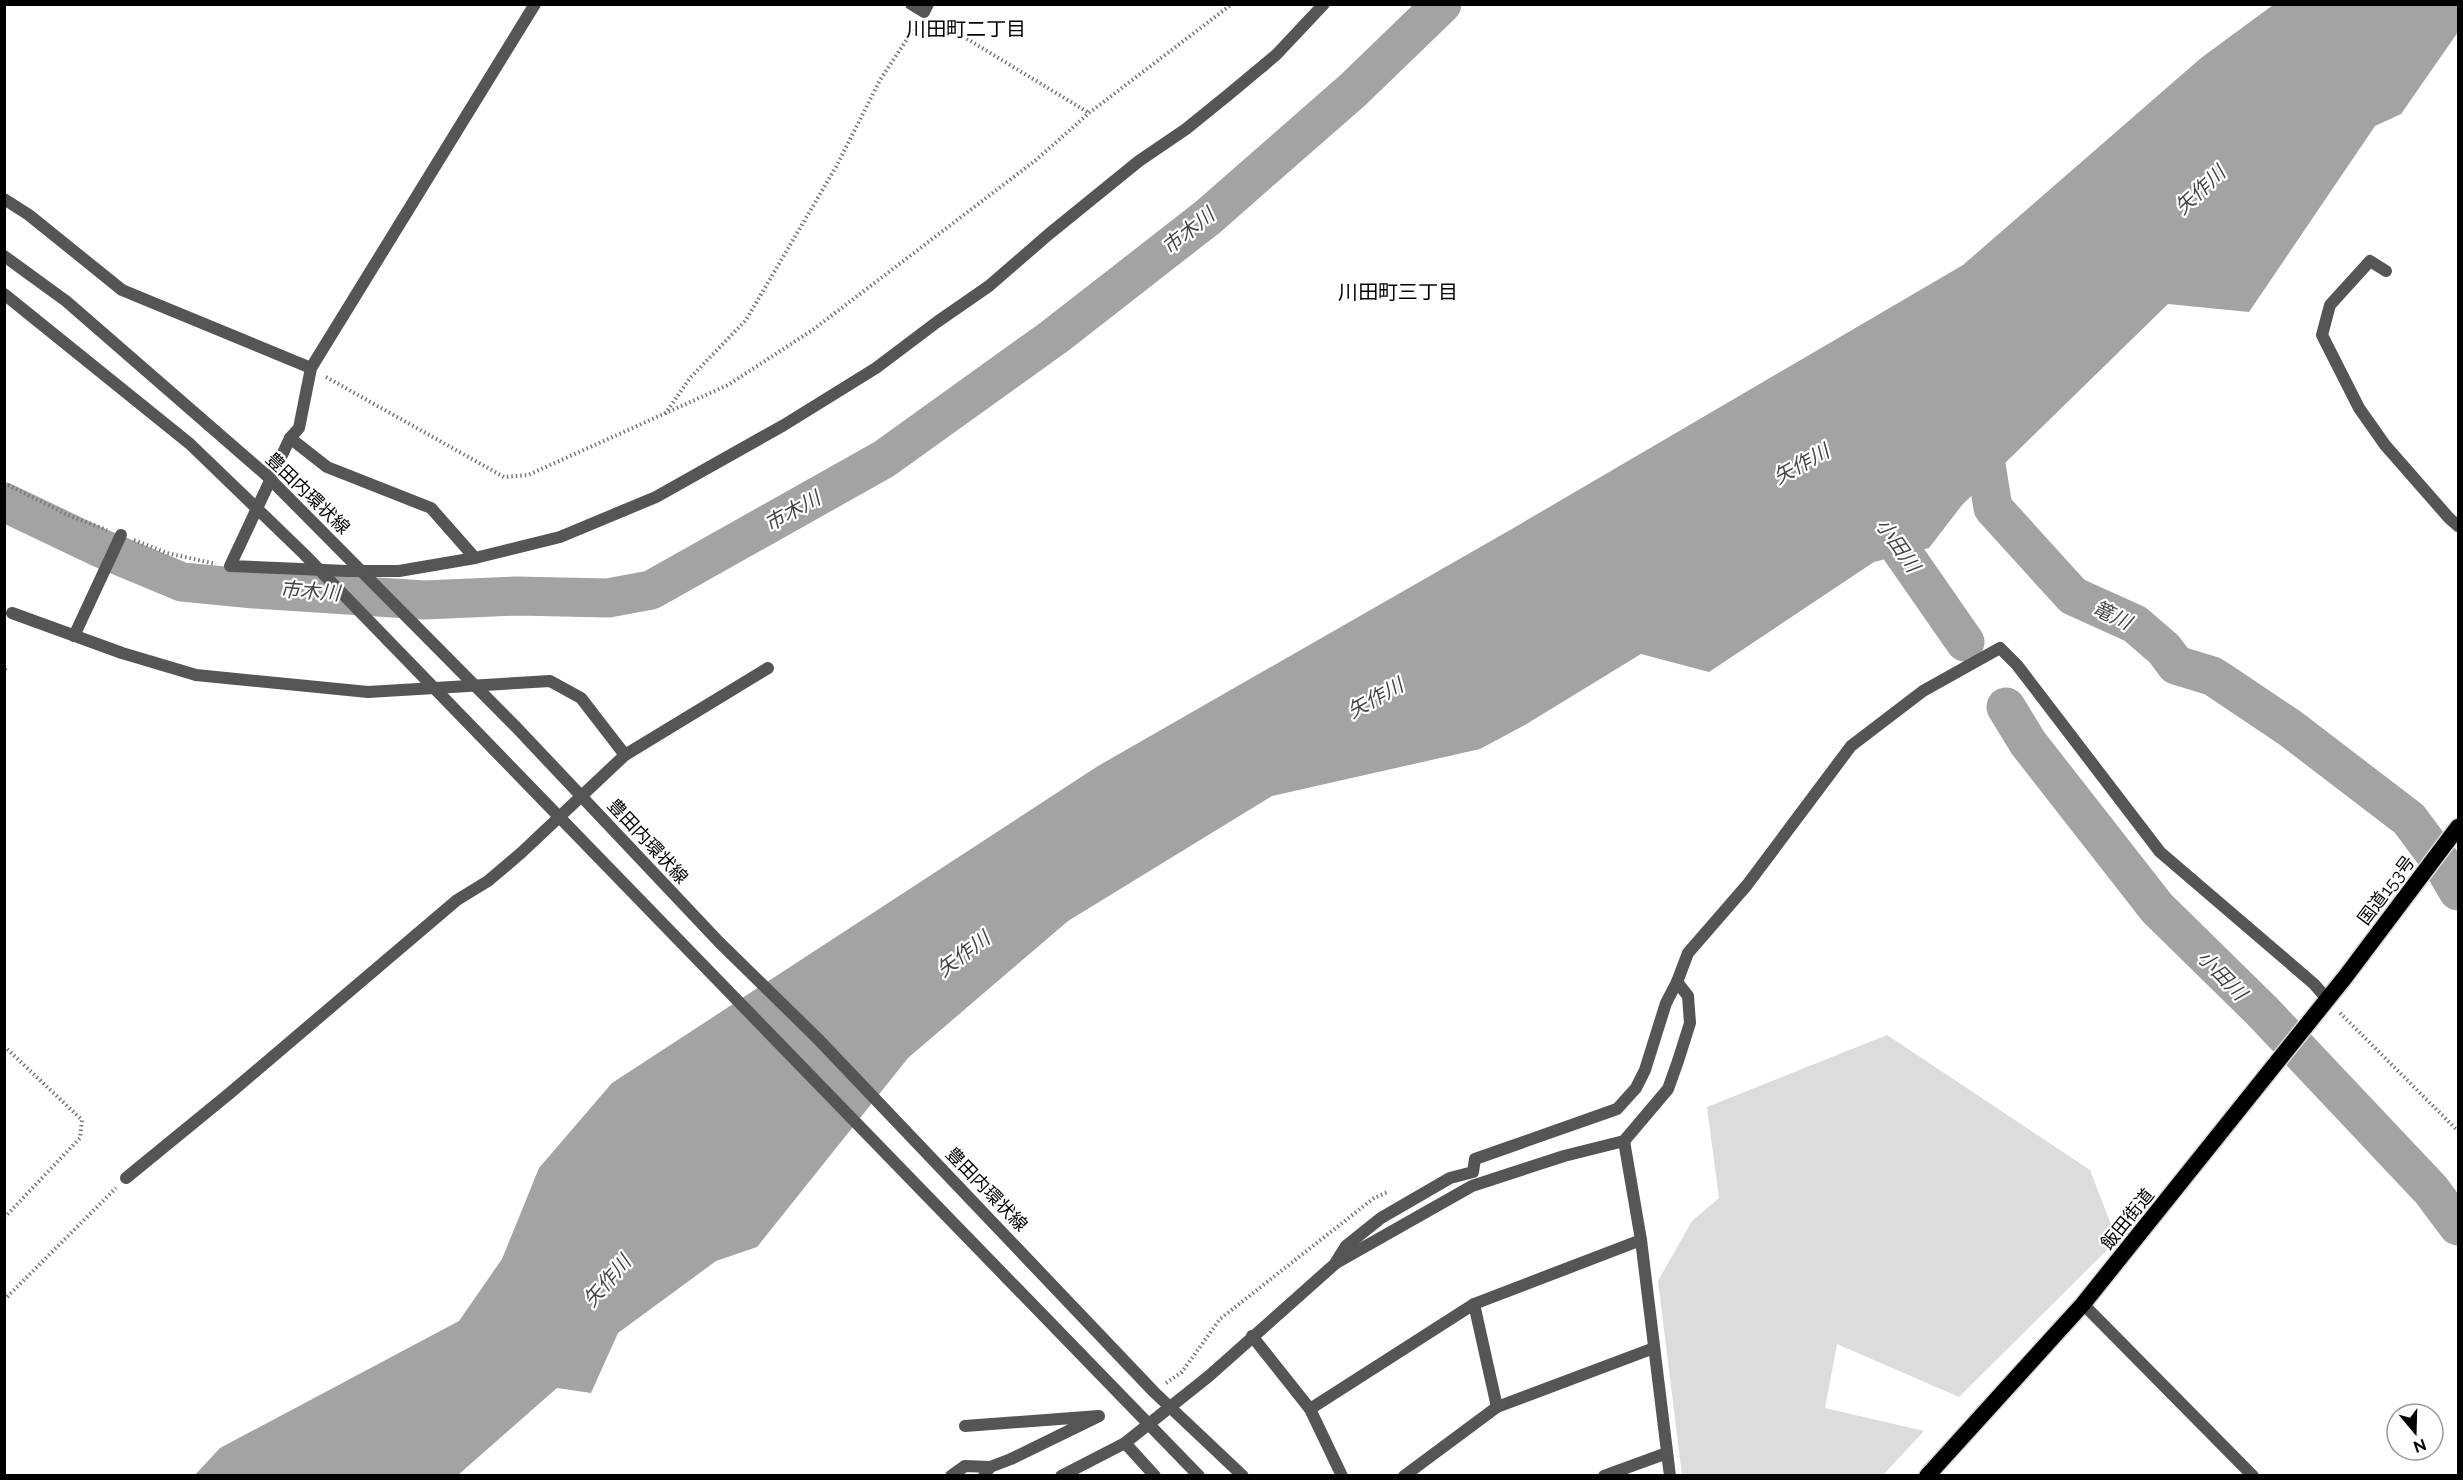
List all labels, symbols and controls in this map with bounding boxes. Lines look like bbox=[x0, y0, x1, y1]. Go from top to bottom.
district label: 川田町二丁目 bbox=[906, 17, 1026, 41]
water label: 矢作川 bbox=[2170, 159, 2232, 219]
water label: 市木川 bbox=[1157, 202, 1220, 259]
district label: 川田町三丁目 bbox=[1338, 280, 1458, 304]
water label: 矢作川 bbox=[1769, 438, 1835, 489]
street label: 豊田内環状線 bbox=[262, 448, 354, 538]
water label: 市木川 bbox=[760, 485, 826, 536]
water label: 小田川 bbox=[1871, 514, 1926, 578]
water label: 市木川 bbox=[279, 577, 343, 605]
water label: 篭川 bbox=[2089, 595, 2137, 635]
water label: 矢作川 bbox=[1343, 672, 1409, 723]
street label: 豊田内環状線 bbox=[603, 794, 693, 888]
street label: 国道153号 bbox=[2353, 851, 2419, 929]
water label: 矢作川 bbox=[932, 925, 996, 982]
water label: 小田川 bbox=[2193, 945, 2253, 1006]
street label: 豊田内環状線 bbox=[942, 1143, 1032, 1235]
street label: 飯田街道 bbox=[2096, 1184, 2158, 1254]
water label: 矢作川 bbox=[578, 1249, 637, 1312]
north arrow bbox=[2385, 1402, 2445, 1462]
text: N bbox=[2411, 1435, 2429, 1457]

